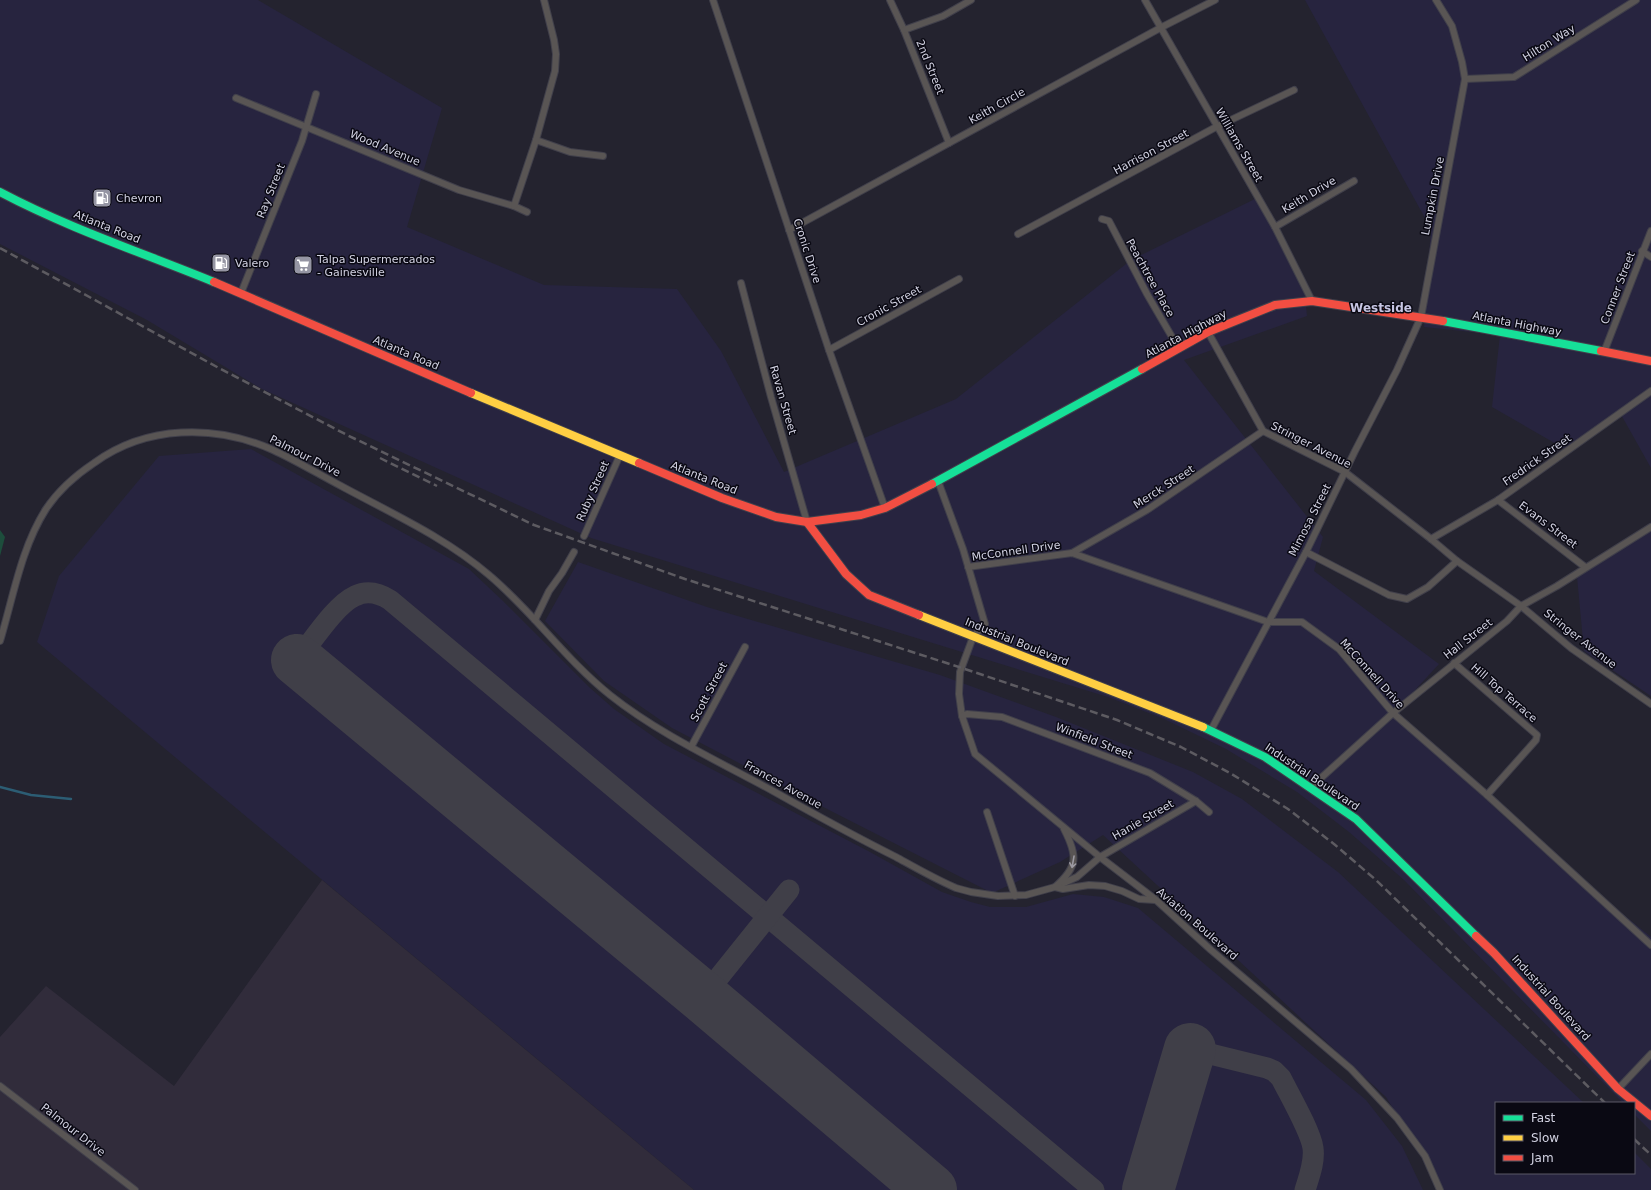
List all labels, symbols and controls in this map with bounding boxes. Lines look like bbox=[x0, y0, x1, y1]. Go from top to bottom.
street label: Hilton Way bbox=[1520, 22, 1578, 64]
street label: 2nd Street bbox=[913, 38, 947, 97]
street label: Keith Circle bbox=[967, 85, 1028, 127]
street label: Williams Street bbox=[1213, 106, 1266, 185]
street label: Harrison Street bbox=[1111, 126, 1191, 177]
street label: Wood Avenue bbox=[348, 127, 422, 169]
street label: Lumpkin Drive bbox=[1419, 155, 1447, 236]
street label: Ray Street bbox=[254, 161, 288, 220]
street label: Keith Drive bbox=[1280, 174, 1339, 216]
fuel station icon: Chevron bbox=[91, 187, 113, 209]
place label: Chevron bbox=[116, 192, 162, 205]
street label: Atlanta Road bbox=[72, 208, 142, 246]
street label: Cronic Drive bbox=[790, 217, 824, 285]
street label: Peachtree Place bbox=[1123, 237, 1177, 320]
street label: Conner Street bbox=[1598, 249, 1638, 326]
fuel station icon: Valero bbox=[210, 252, 232, 274]
place label: Talpa Supermercados - Gainesville bbox=[316, 253, 435, 279]
supermarket icon: Talpa Supermercados - Gainesville bbox=[292, 254, 314, 276]
place label: Valero bbox=[235, 257, 270, 270]
street label: Cronic Street bbox=[854, 283, 924, 329]
district label: Westside bbox=[1350, 301, 1412, 315]
street label: Atlanta Highway bbox=[1143, 307, 1229, 361]
street label: Atlanta Highway bbox=[1471, 309, 1563, 339]
street label: Atlanta Road bbox=[371, 333, 441, 373]
street label: Ravan Street bbox=[767, 364, 799, 437]
street label: Stringer Avenue bbox=[1269, 419, 1354, 471]
street label: Fredrick Street bbox=[1500, 431, 1574, 488]
street label: Palmour Drive bbox=[267, 433, 343, 480]
street label: Ruby Street bbox=[574, 458, 612, 523]
street label: Atlanta Road bbox=[669, 459, 739, 497]
street label: Merck Street bbox=[1131, 462, 1197, 511]
street label: Mimosa Street bbox=[1286, 481, 1334, 558]
street label: Evans Street bbox=[1516, 499, 1580, 552]
street label: McConnell Drive bbox=[971, 538, 1061, 564]
street label: Stringer Avenue bbox=[1541, 607, 1619, 672]
street label: Industrial Boulevard bbox=[963, 615, 1071, 669]
street label: Hall Street bbox=[1441, 616, 1495, 662]
street label: McConnell Drive bbox=[1337, 636, 1407, 712]
street label: Scott Street bbox=[688, 660, 730, 724]
street label: Hill Top Terrace bbox=[1468, 661, 1540, 725]
street label: Winfield Street bbox=[1054, 720, 1135, 762]
street label: Industrial Boulevard bbox=[1262, 741, 1362, 813]
street label: Frances Avenue bbox=[742, 758, 824, 812]
street label: Hanie Street bbox=[1110, 797, 1177, 843]
one-way arrow bbox=[1068, 856, 1076, 869]
street label: Aviation Boulevard bbox=[1154, 885, 1240, 963]
street label: Industrial Boulevard bbox=[1509, 953, 1593, 1043]
street label: Palmour Drive bbox=[38, 1101, 108, 1159]
legend bbox=[1495, 1102, 1635, 1174]
text: Fast bbox=[1531, 1111, 1555, 1125]
text: Slow bbox=[1531, 1131, 1559, 1145]
text: Jam bbox=[1530, 1151, 1554, 1165]

